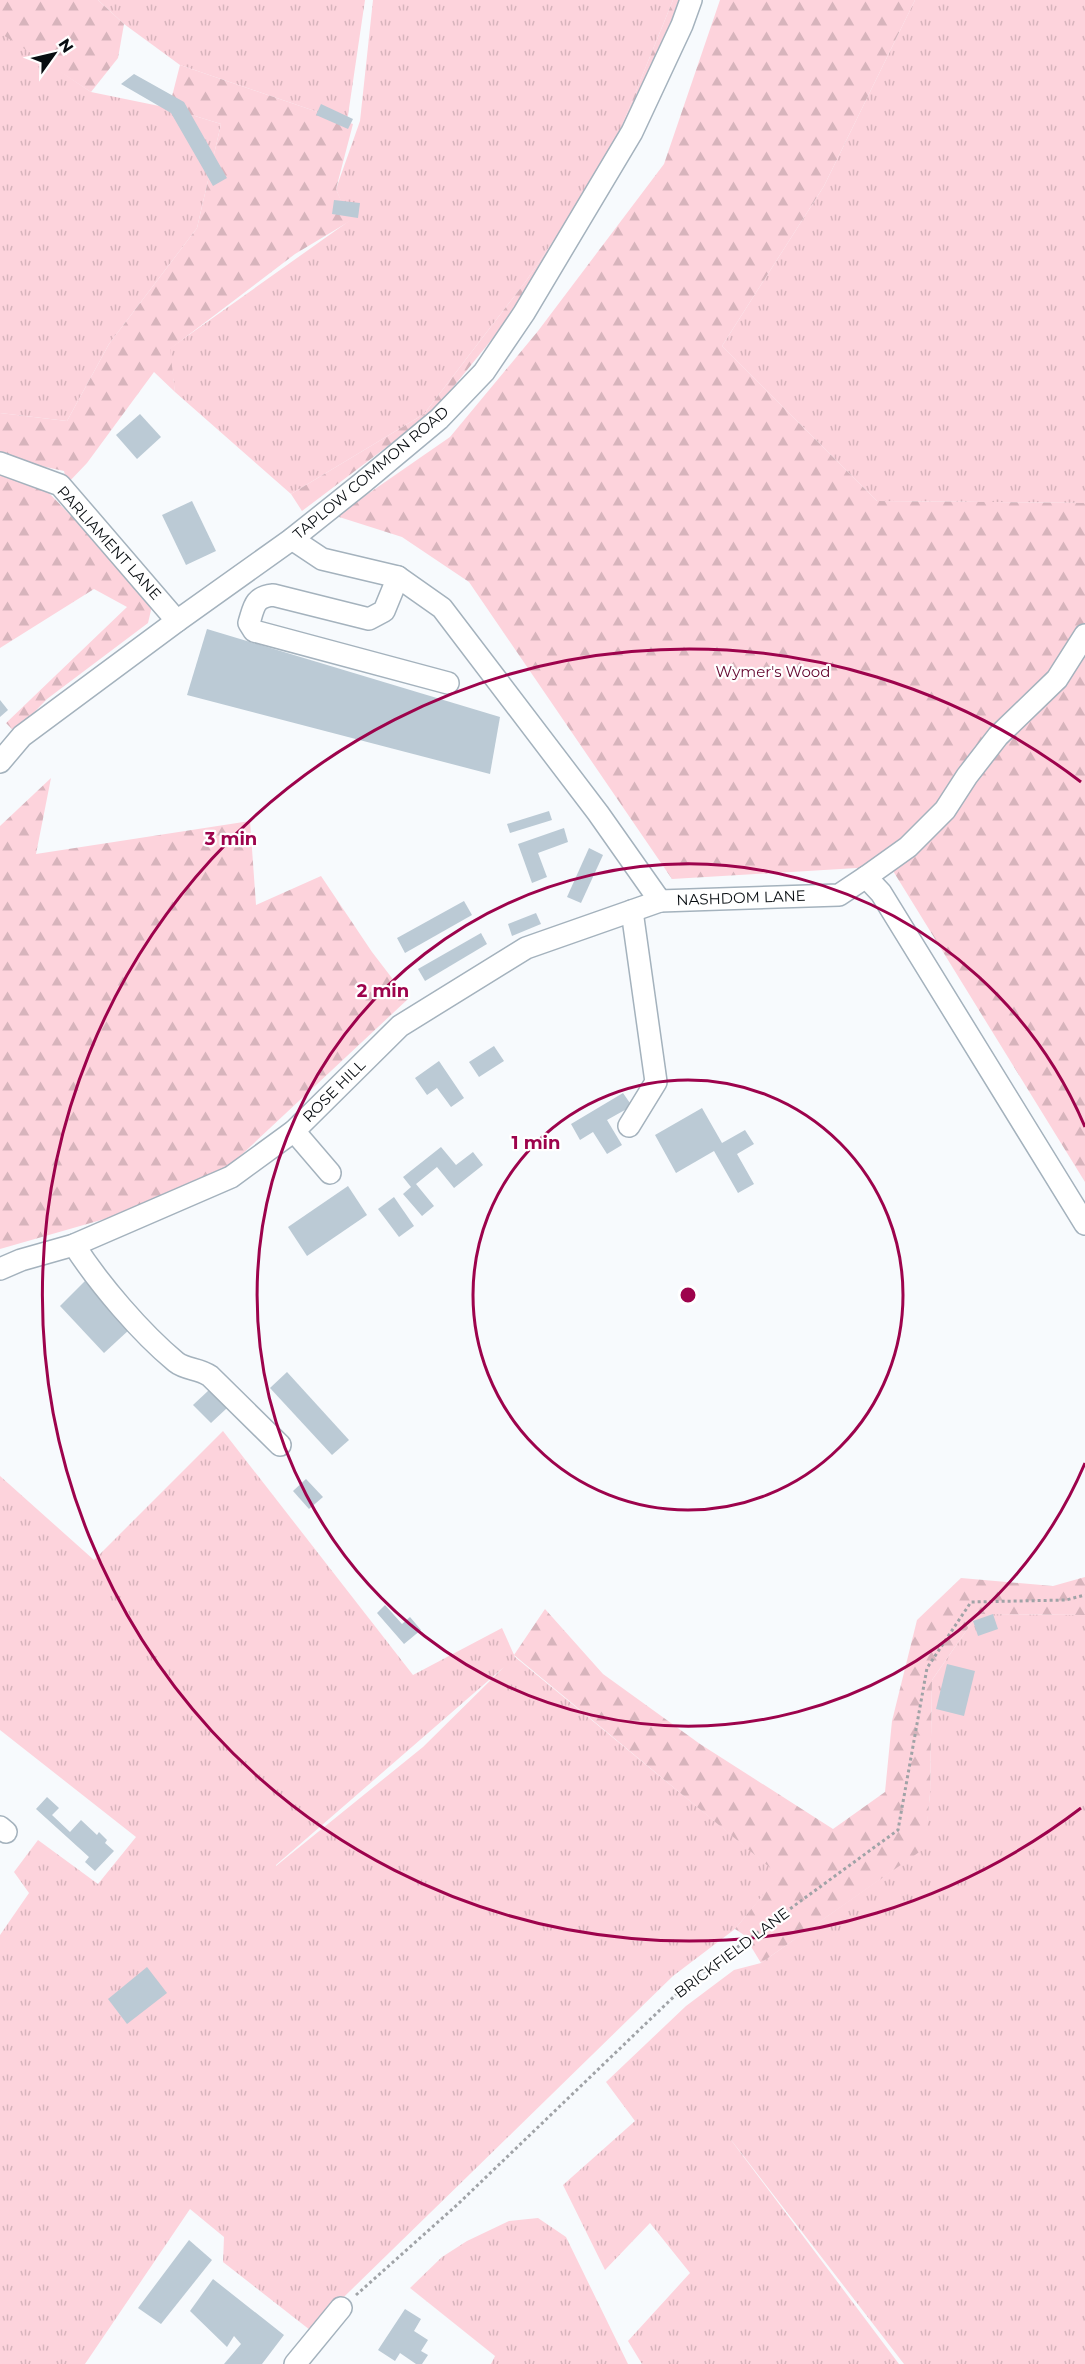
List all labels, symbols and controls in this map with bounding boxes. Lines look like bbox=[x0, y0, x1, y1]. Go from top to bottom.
north arrow bbox=[24, 24, 84, 84]
text: N bbox=[55, 35, 78, 57]
street label: TAPLOW COMMON ROAD bbox=[289, 402, 452, 543]
street label: PARLIAMENT LANE bbox=[53, 482, 166, 604]
park label: Wymer's Wood bbox=[716, 662, 830, 681]
text: 3 min bbox=[204, 828, 257, 850]
street label: NASHDOM LANE bbox=[676, 886, 806, 909]
text: 2 min bbox=[357, 980, 409, 1002]
street label: ROSE HILL bbox=[298, 1055, 369, 1126]
text: 1 min bbox=[512, 1132, 560, 1154]
centre of rings bbox=[678, 1285, 698, 1305]
street label: BRICKFIELD LANE bbox=[670, 1903, 793, 2002]

